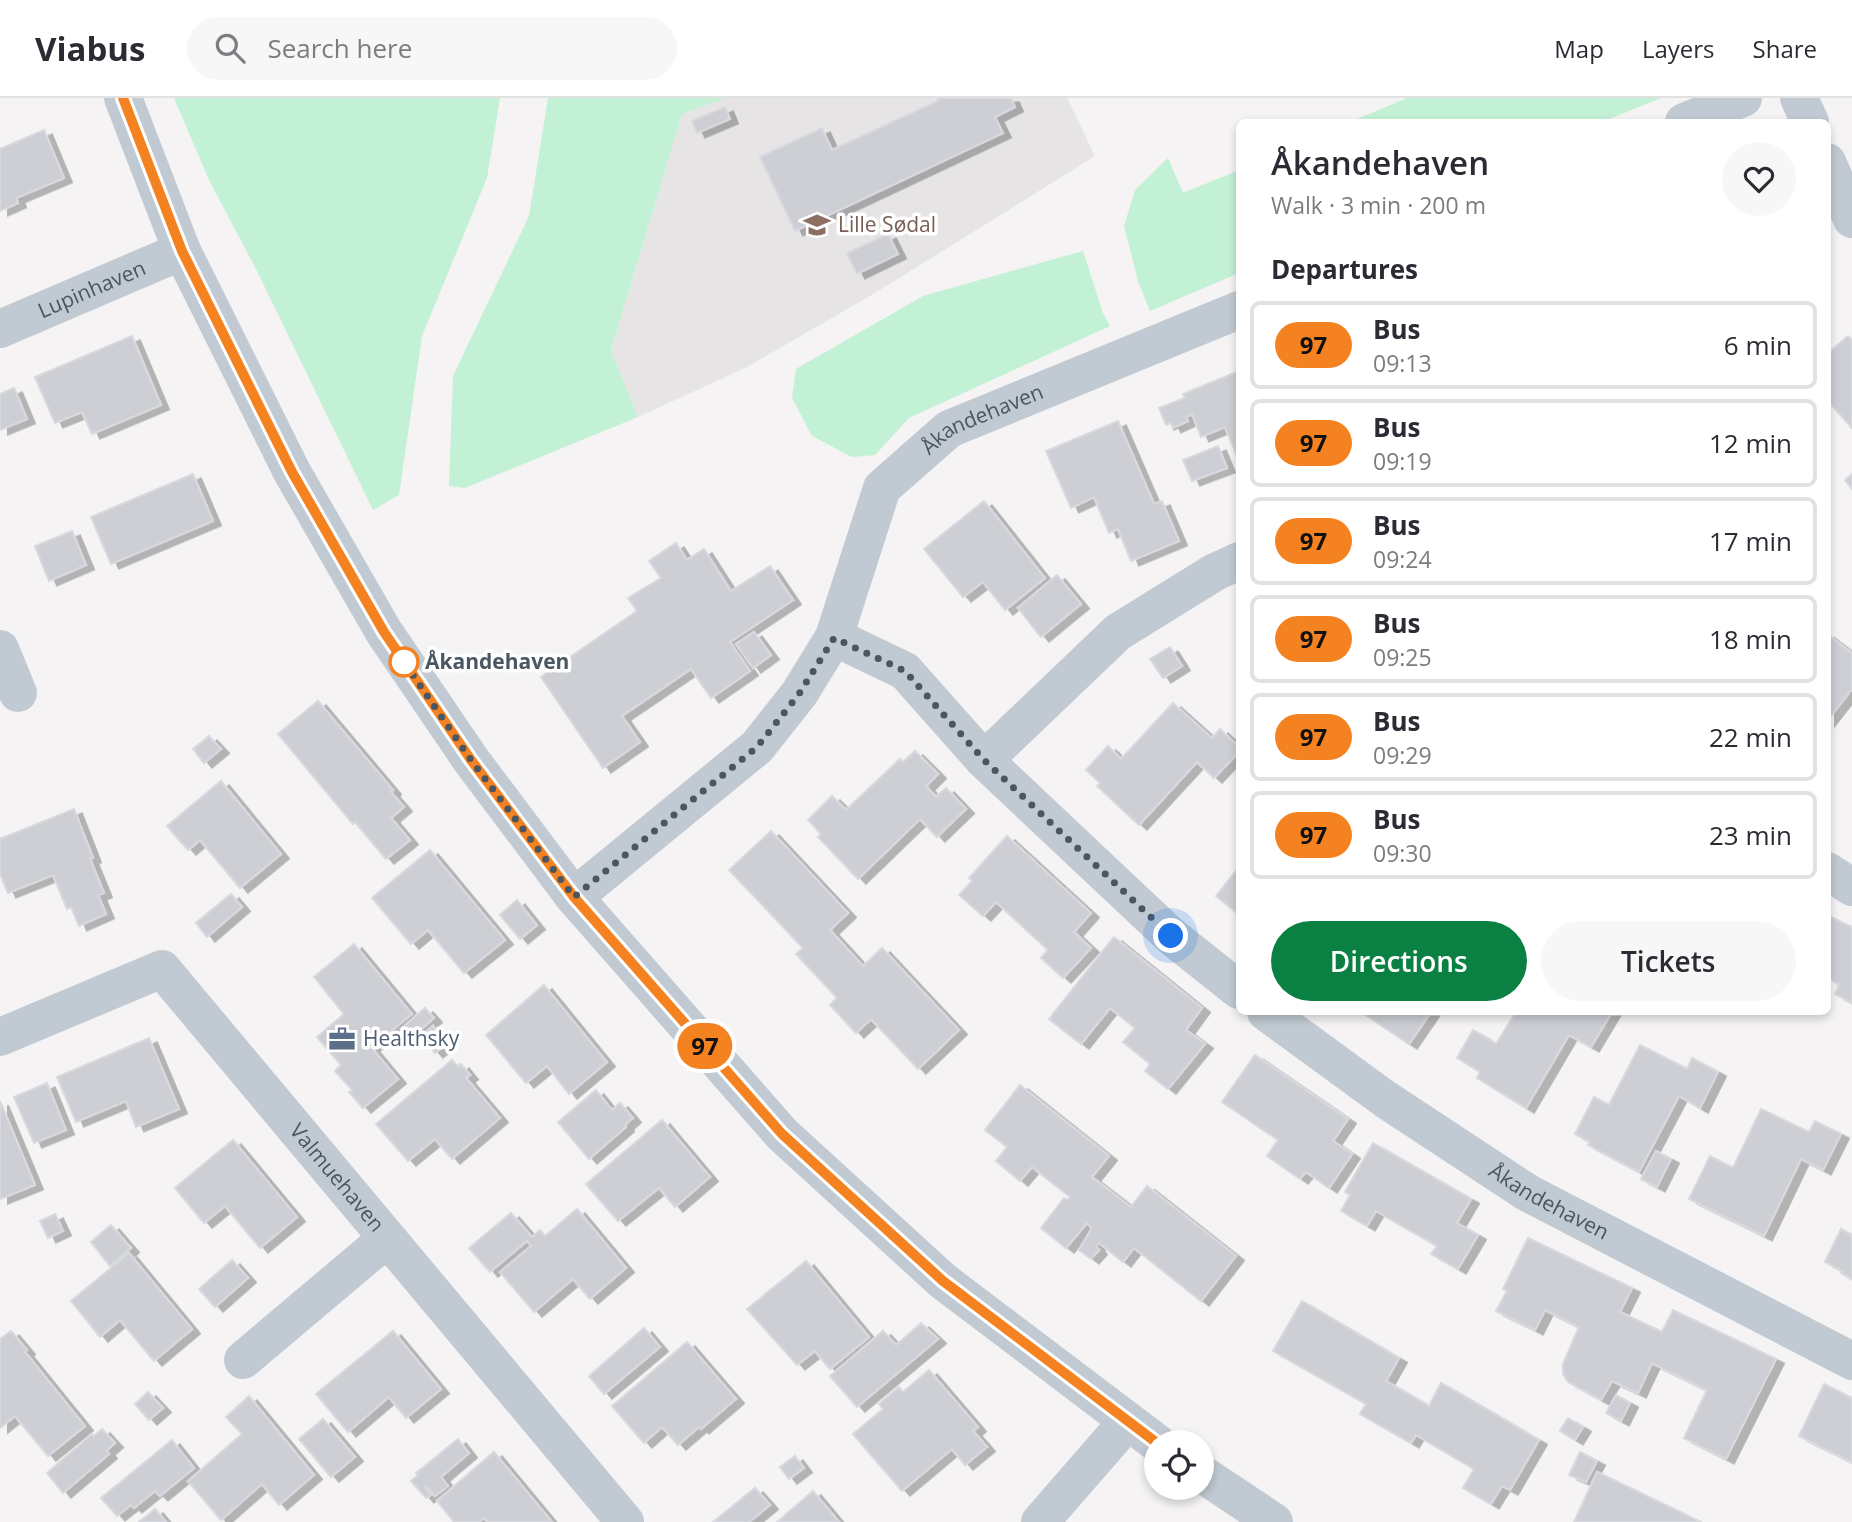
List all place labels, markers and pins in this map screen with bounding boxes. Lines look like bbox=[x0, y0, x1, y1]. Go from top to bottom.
school or university icon: Lille Sødal bbox=[802, 210, 832, 240]
place label: Lille Sødal bbox=[838, 210, 936, 238]
marker: Åkandehaven bbox=[389, 647, 419, 677]
place label: Åkandehaven bbox=[425, 647, 569, 675]
office icon: Healthsky bbox=[327, 1024, 357, 1054]
place label: Healthsky bbox=[363, 1024, 460, 1052]

